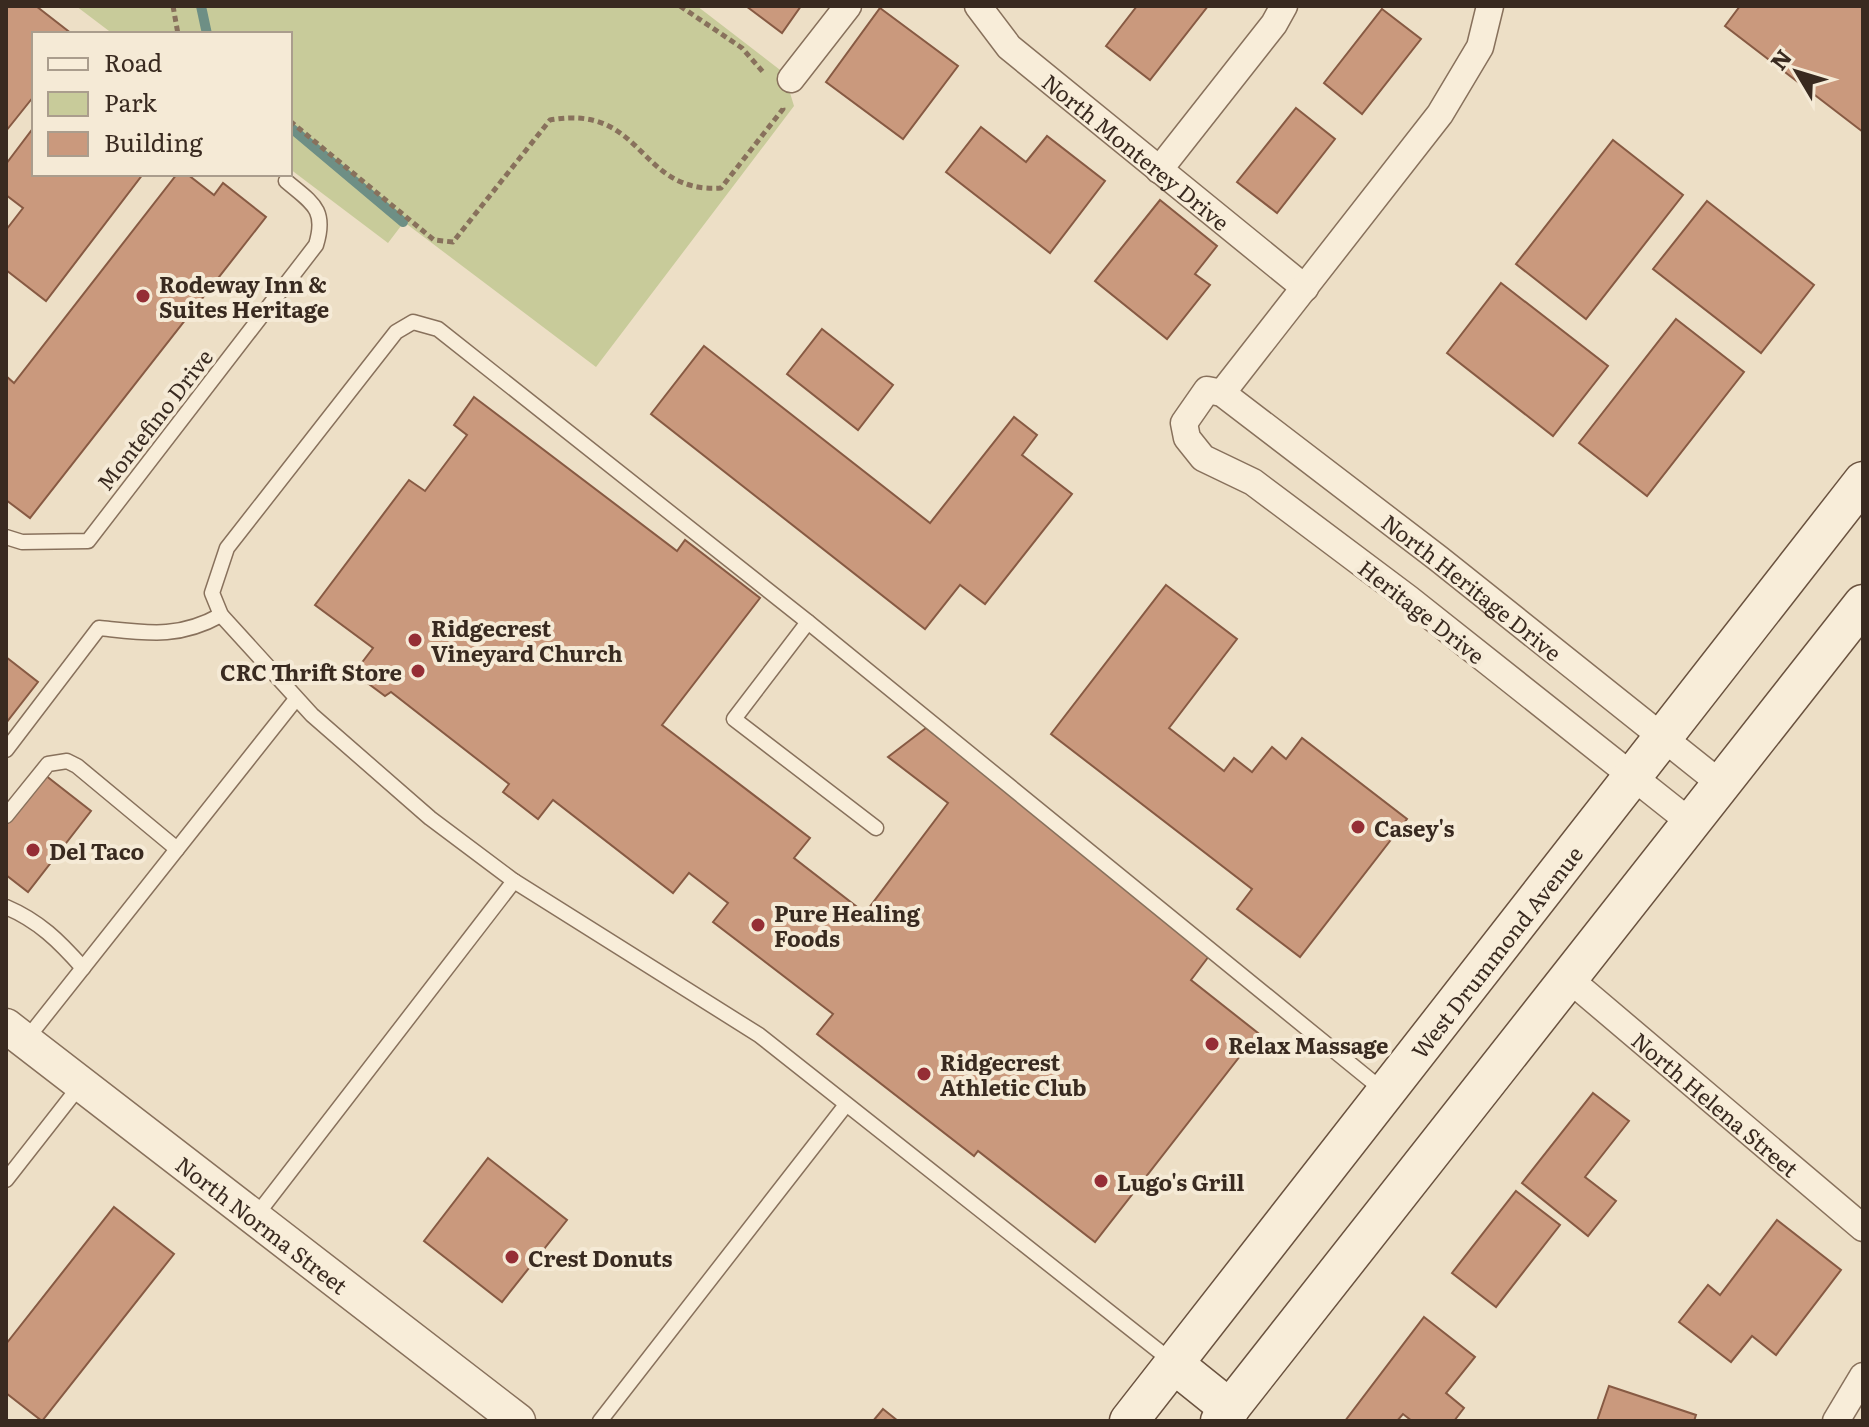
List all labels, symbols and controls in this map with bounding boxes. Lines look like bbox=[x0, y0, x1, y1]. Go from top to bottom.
legend bbox=[32, 32, 292, 176]
north arrow bbox=[1757, 32, 1837, 112]
text: N bbox=[1761, 41, 1799, 76]
text: Road bbox=[104, 44, 163, 79]
street label: North Monterey Drive bbox=[1036, 65, 1237, 237]
text: Park bbox=[104, 84, 157, 119]
text: Building bbox=[104, 124, 203, 159]
place label: Rodeway Inn & Suites Heritage bbox=[159, 267, 329, 325]
marker: Rodeway Inn & Suites Heritage bbox=[134, 287, 152, 305]
street label: Montefino Drive bbox=[88, 341, 220, 497]
street label: North Heritage Drive bbox=[1378, 509, 1568, 665]
street label: Heritage Drive bbox=[1354, 554, 1490, 668]
place label: Ridgecrest Vineyard Church bbox=[431, 611, 623, 669]
marker: Ridgecrest Vineyard Church bbox=[406, 631, 424, 649]
place label: CRC Thrift Store bbox=[220, 655, 402, 688]
marker: CRC Thrift Store bbox=[409, 662, 427, 680]
place label: Casey's bbox=[1374, 811, 1454, 844]
marker: Casey's bbox=[1349, 818, 1367, 836]
place label: Del Taco bbox=[49, 834, 144, 867]
street label: West Drummond Avenue bbox=[1402, 838, 1589, 1065]
marker: Del Taco bbox=[24, 841, 42, 859]
place label: Pure Healing Foods bbox=[774, 896, 921, 954]
marker: Pure Healing Foods bbox=[749, 916, 767, 934]
street label: North Helena Street bbox=[1625, 1023, 1807, 1184]
place label: Relax Massage bbox=[1228, 1028, 1389, 1061]
marker: Relax Massage bbox=[1203, 1035, 1221, 1053]
place label: Ridgecrest Athletic Club bbox=[940, 1045, 1087, 1103]
marker: Ridgecrest Athletic Club bbox=[915, 1065, 933, 1083]
street label: North Norma Street bbox=[170, 1147, 356, 1301]
place label: Lugo's Grill bbox=[1117, 1165, 1244, 1198]
marker: Lugo's Grill bbox=[1092, 1172, 1110, 1190]
place label: Crest Donuts bbox=[528, 1241, 672, 1274]
marker: Crest Donuts bbox=[503, 1248, 521, 1266]

